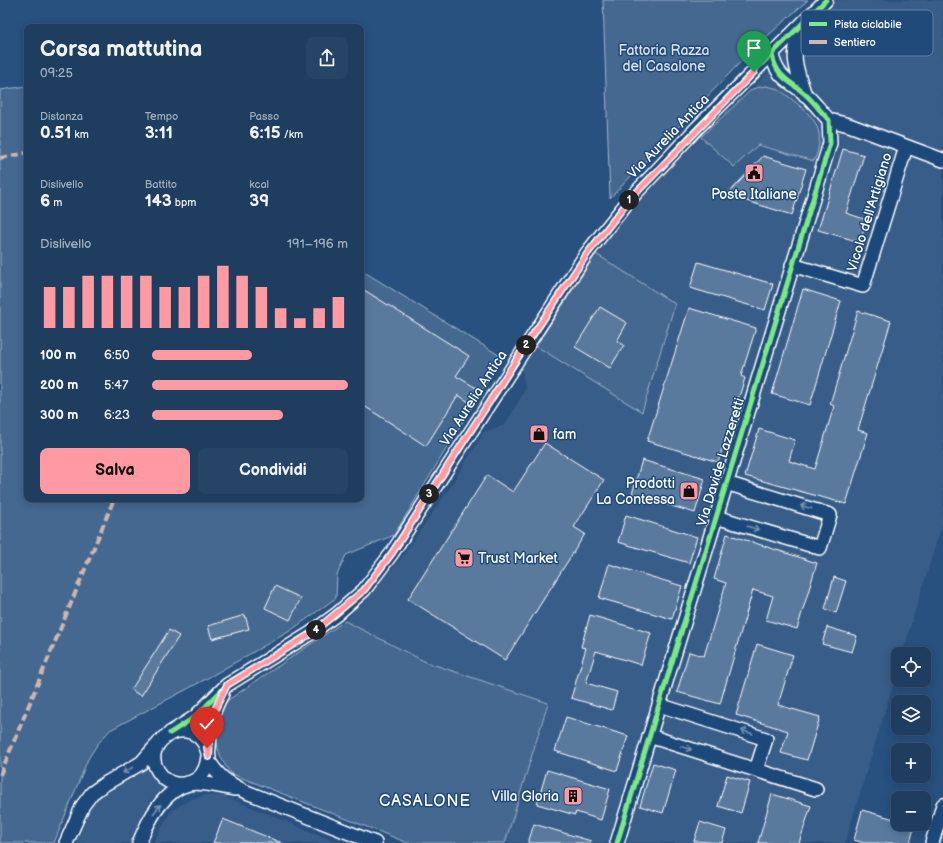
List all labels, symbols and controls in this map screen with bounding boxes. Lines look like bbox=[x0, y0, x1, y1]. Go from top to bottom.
legend bbox=[801, 10, 933, 56]
text: Pista ciclabile bbox=[834, 18, 902, 31]
pin bbox=[737, 31, 771, 72]
text: Corsa mattutina bbox=[40, 36, 202, 63]
text: Sentiero bbox=[834, 36, 876, 49]
button: share bbox=[306, 37, 348, 79]
icon: arrive bbox=[743, 37, 765, 59]
park label: Fattoria Razza del Casalone bbox=[618, 42, 710, 75]
text: 09:25 bbox=[40, 65, 73, 81]
street label: Via Aurelia Antica bbox=[624, 91, 713, 182]
text: Distanza bbox=[40, 110, 83, 123]
text: Tempo bbox=[145, 110, 178, 123]
text: Passo bbox=[249, 110, 279, 123]
text: 0.51 bbox=[40, 123, 71, 143]
text: 3:11 bbox=[145, 123, 173, 143]
text: 6:15 bbox=[249, 123, 281, 143]
text: km bbox=[71, 128, 89, 141]
text: /km bbox=[281, 128, 303, 141]
street label: Vicolo dell'Artigiano bbox=[843, 151, 896, 274]
public building icon: Poste Italiane bbox=[743, 162, 765, 184]
text: Dislivello bbox=[40, 178, 83, 191]
text: Battito bbox=[145, 178, 177, 191]
text: kcal bbox=[249, 178, 269, 191]
place label: Poste Italiane bbox=[711, 186, 797, 203]
pin: 1 bbox=[619, 190, 639, 210]
text: 6 bbox=[40, 191, 50, 211]
text: 143 bbox=[145, 191, 172, 211]
text: 39 bbox=[249, 191, 269, 211]
text: 1 bbox=[627, 193, 631, 206]
text: m bbox=[50, 196, 62, 209]
text: bpm bbox=[172, 196, 196, 209]
text: Dislivello bbox=[40, 236, 91, 252]
text: 191–196 m bbox=[287, 236, 348, 252]
pin: 2 bbox=[516, 335, 536, 355]
text: 2 bbox=[523, 338, 529, 351]
text: 100 m bbox=[40, 347, 76, 363]
text: 6:50 bbox=[104, 347, 130, 363]
street label: Via Aurelia Antica bbox=[436, 347, 511, 449]
text: 200 m bbox=[40, 377, 78, 393]
text: 5:47 bbox=[104, 377, 128, 393]
street label: Via Davide Lazzeretti bbox=[693, 396, 748, 529]
text: 300 m bbox=[40, 407, 78, 423]
text: 6:23 bbox=[104, 407, 130, 423]
shop icon: fam bbox=[528, 423, 550, 445]
place label: fam bbox=[553, 426, 576, 443]
button: Salva bbox=[40, 448, 190, 494]
button: Condividi bbox=[198, 448, 348, 494]
place label: Prodotti La Contessa bbox=[596, 475, 675, 508]
shop icon: Prodotti La Contessa bbox=[678, 480, 700, 502]
pin: 3 bbox=[419, 484, 439, 504]
text: 3 bbox=[426, 487, 432, 500]
one-way arrow bbox=[800, 503, 813, 510]
one-way arrow bbox=[747, 525, 760, 532]
supermarket icon: Trust Market bbox=[453, 547, 475, 569]
place label: Trust Market bbox=[478, 550, 559, 567]
pin: 4 bbox=[306, 620, 326, 640]
text: 4 bbox=[313, 623, 319, 636]
map controls bbox=[891, 647, 931, 831]
button: locate bbox=[891, 647, 931, 687]
button: layers bbox=[891, 695, 931, 735]
pin bbox=[190, 707, 224, 748]
icon: check bbox=[196, 713, 218, 735]
one-way arrow bbox=[741, 728, 753, 736]
button: + bbox=[891, 743, 931, 783]
one-way arrow bbox=[680, 745, 693, 752]
one-way arrow bbox=[123, 767, 135, 775]
building icon: Villa Gloria bbox=[562, 785, 584, 807]
place label: Villa Gloria bbox=[491, 788, 559, 805]
button: − bbox=[891, 791, 931, 831]
district label: CASALONE bbox=[379, 792, 471, 811]
one-way arrow bbox=[153, 803, 162, 814]

